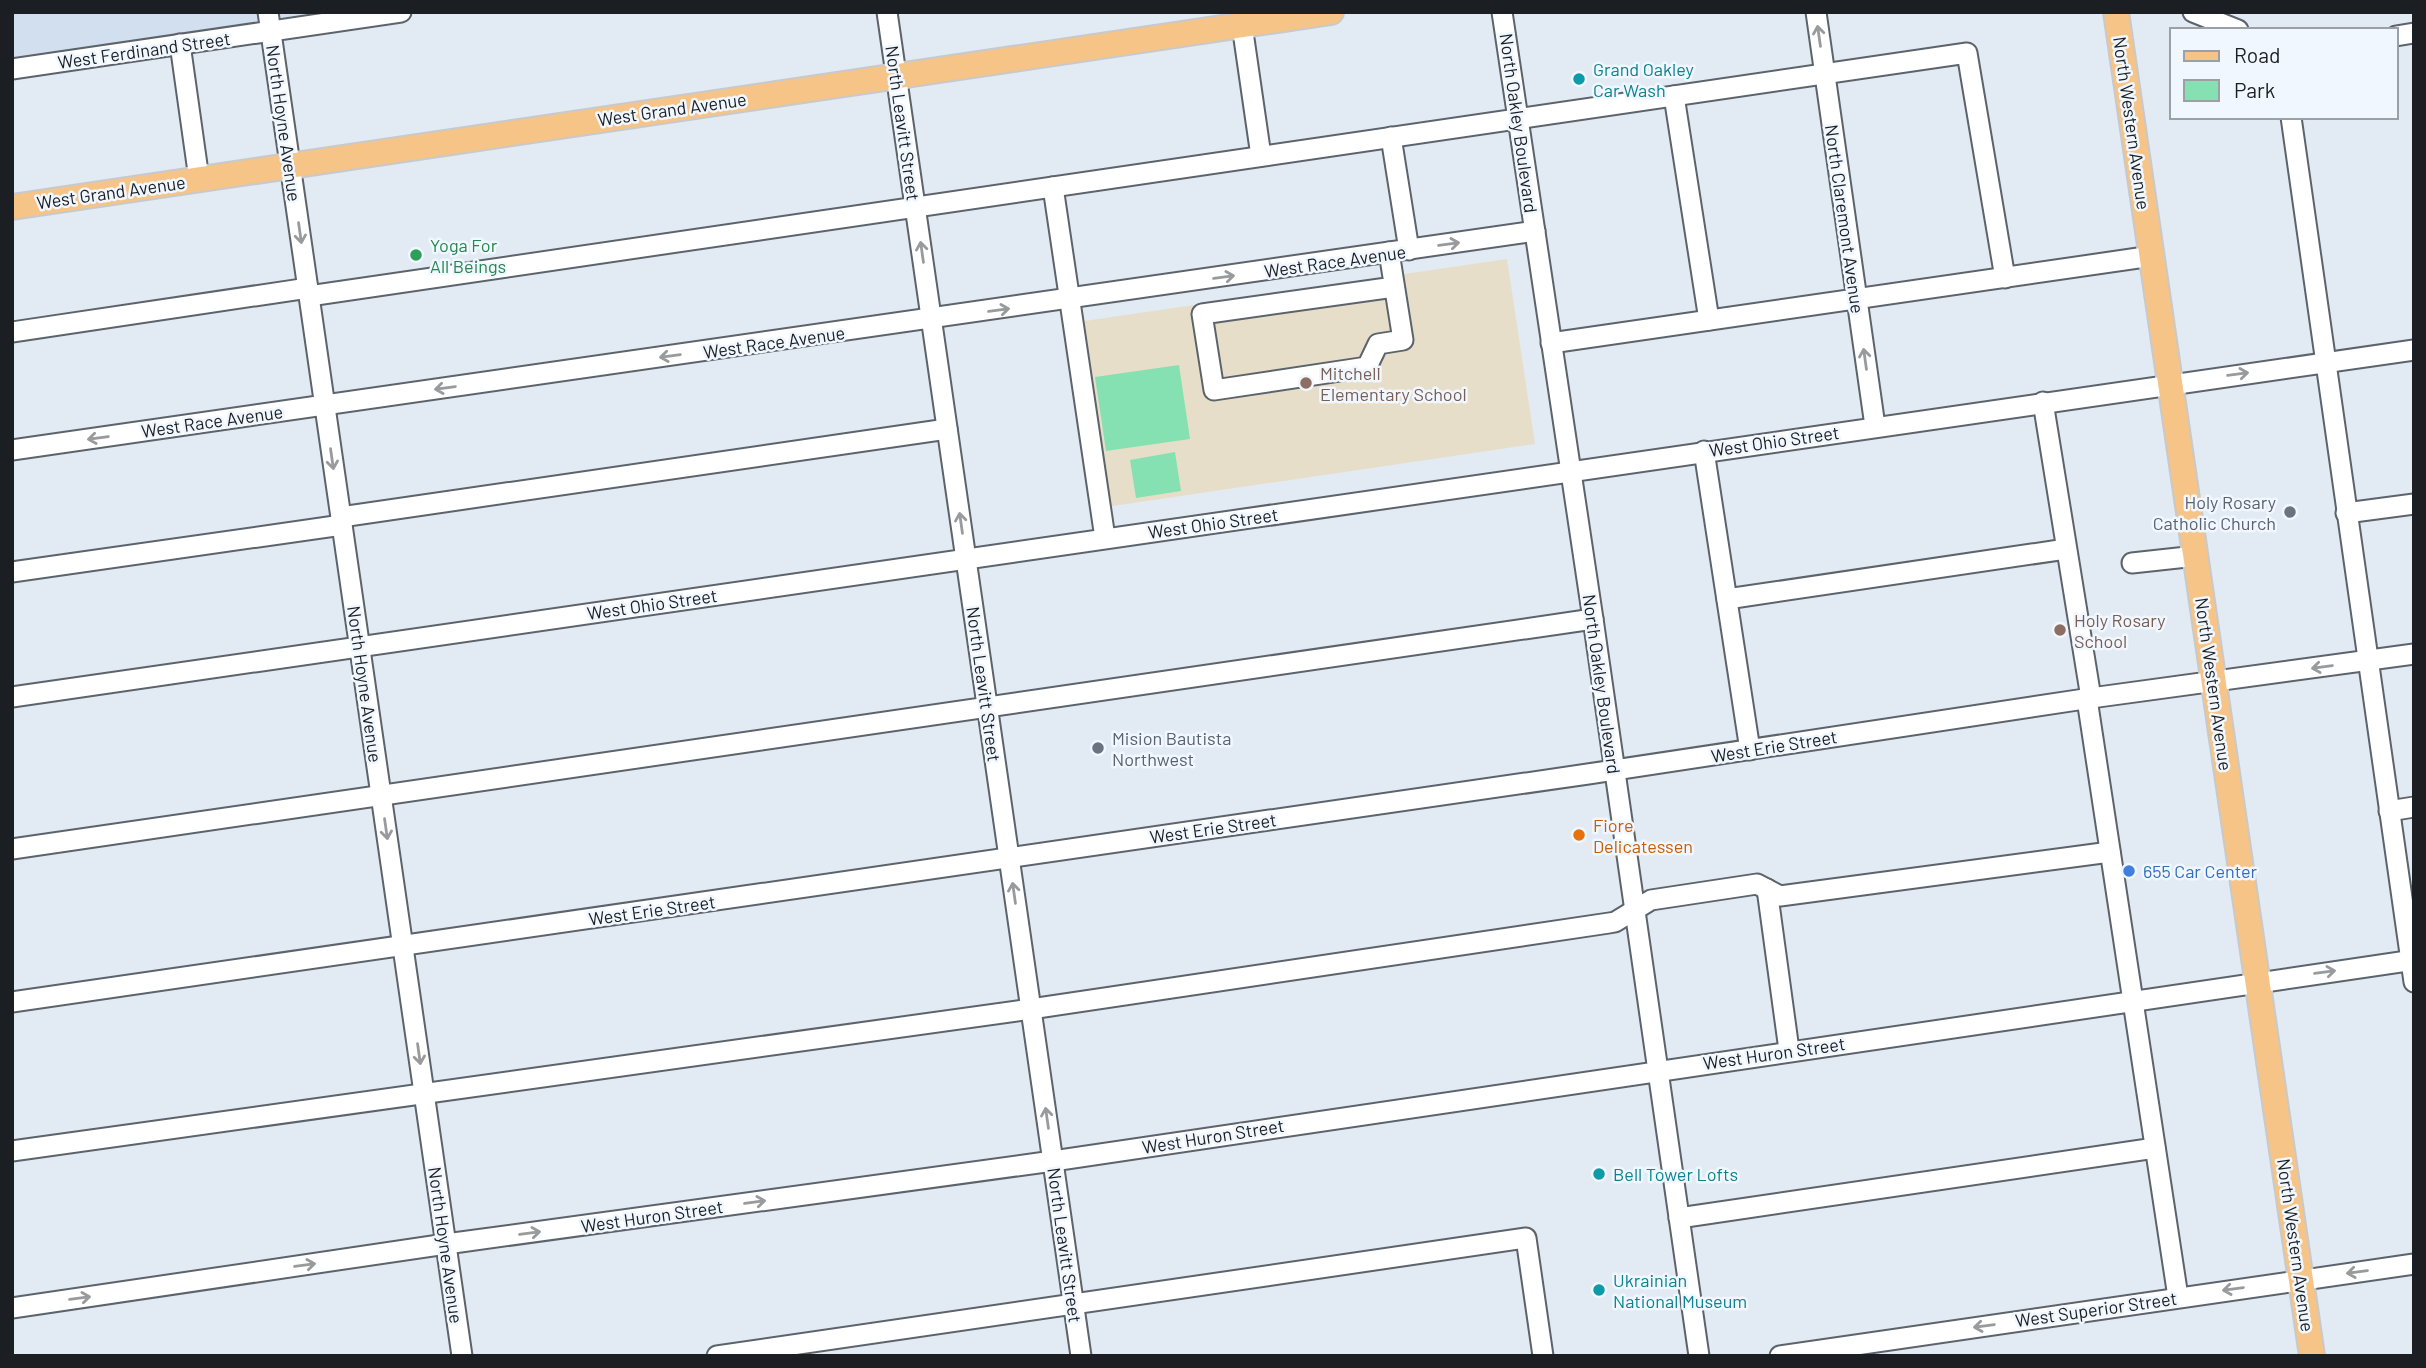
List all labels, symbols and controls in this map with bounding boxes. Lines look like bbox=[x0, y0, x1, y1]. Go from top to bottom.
one-way arrow bbox=[1812, 26, 1825, 48]
street label: West Ferdinand Street bbox=[56, 27, 232, 73]
legend bbox=[2170, 28, 2398, 119]
street label: North Oakley Boulevard bbox=[1495, 32, 1543, 214]
street label: North Western Avenue bbox=[2109, 35, 2155, 211]
text: Road bbox=[2234, 42, 2280, 67]
street label: North Hoyne Avenue bbox=[262, 43, 306, 203]
street label: North Leavitt Street bbox=[881, 44, 925, 202]
place label: Grand Oakley Car Wash bbox=[1593, 58, 1694, 101]
marker: Grand Oakley Car Wash bbox=[1571, 71, 1587, 87]
text: Park bbox=[2234, 77, 2275, 102]
street label: West Grand Avenue bbox=[596, 88, 748, 130]
street label: North Claremont Avenue bbox=[1821, 123, 1869, 315]
street label: West Grand Avenue bbox=[35, 171, 187, 213]
one-way arrow bbox=[293, 222, 306, 244]
place label: Yoga For All Beings bbox=[430, 234, 506, 277]
one-way arrow bbox=[1437, 237, 1460, 250]
street label: West Race Avenue bbox=[1263, 240, 1407, 282]
one-way arrow bbox=[915, 241, 928, 264]
marker: Yoga For All Beings bbox=[408, 247, 424, 263]
one-way arrow bbox=[1212, 270, 1235, 283]
one-way arrow bbox=[987, 303, 1010, 316]
street label: West Race Avenue bbox=[702, 321, 846, 363]
one-way arrow bbox=[1859, 348, 1872, 371]
one-way arrow bbox=[659, 350, 682, 363]
place label: Mitchell Elementary School bbox=[1320, 362, 1467, 405]
one-way arrow bbox=[2226, 367, 2249, 380]
marker: Mitchell Elementary School bbox=[1298, 375, 1314, 391]
one-way arrow bbox=[434, 381, 456, 394]
street label: West Race Avenue bbox=[140, 400, 284, 442]
street label: West Ohio Street bbox=[1708, 421, 1840, 461]
one-way arrow bbox=[87, 431, 110, 444]
one-way arrow bbox=[326, 447, 339, 469]
place label: Holy Rosary Catholic Church bbox=[2153, 491, 2276, 534]
street label: West Ohio Street bbox=[1147, 503, 1279, 543]
marker: Holy Rosary Catholic Church bbox=[2282, 504, 2298, 520]
one-way arrow bbox=[954, 512, 967, 535]
street label: West Ohio Street bbox=[586, 584, 718, 624]
street label: North Oakley Boulevard bbox=[1578, 593, 1626, 775]
street label: North Western Avenue bbox=[2191, 596, 2237, 772]
street label: North Hoyne Avenue bbox=[343, 604, 387, 764]
street label: North Leavitt Street bbox=[962, 605, 1006, 763]
place label: Holy Rosary School bbox=[2074, 609, 2166, 652]
marker: Holy Rosary School bbox=[2052, 622, 2068, 638]
one-way arrow bbox=[2311, 660, 2334, 673]
street label: West Erie Street bbox=[1709, 725, 1839, 767]
place label: Mision Bautista Northwest bbox=[1112, 727, 1231, 770]
marker: Mision Bautista Northwest bbox=[1090, 740, 1106, 756]
street label: West Erie Street bbox=[1148, 808, 1278, 848]
place label: Fiore Delicatessen bbox=[1593, 814, 1693, 857]
one-way arrow bbox=[380, 817, 393, 840]
marker: Fiore Delicatessen bbox=[1571, 827, 1587, 843]
place label: 655 Car Center bbox=[2143, 860, 2258, 882]
marker: 655 Car Center bbox=[2121, 863, 2137, 879]
one-way arrow bbox=[1007, 882, 1020, 905]
street label: West Erie Street bbox=[587, 890, 717, 930]
one-way arrow bbox=[2313, 965, 2336, 978]
street label: West Huron Street bbox=[1702, 1032, 1846, 1074]
one-way arrow bbox=[412, 1042, 425, 1065]
one-way arrow bbox=[1040, 1108, 1053, 1130]
street label: West Huron Street bbox=[1141, 1114, 1285, 1158]
street label: North Western Avenue bbox=[2273, 1157, 2319, 1333]
place label: Bell Tower Lofts bbox=[1613, 1163, 1738, 1185]
street label: North Hoyne Avenue bbox=[424, 1165, 468, 1325]
street label: North Leavitt Street bbox=[1043, 1166, 1087, 1324]
marker: Bell Tower Lofts bbox=[1591, 1166, 1607, 1182]
street label: West Huron Street bbox=[580, 1195, 724, 1237]
one-way arrow bbox=[744, 1195, 766, 1208]
one-way arrow bbox=[518, 1226, 541, 1239]
one-way arrow bbox=[293, 1258, 316, 1271]
one-way arrow bbox=[2346, 1265, 2369, 1278]
place label: Ukrainian National Museum bbox=[1613, 1269, 1747, 1312]
marker: Ukrainian National Museum bbox=[1591, 1282, 1607, 1298]
one-way arrow bbox=[2222, 1283, 2245, 1296]
street label: West Superior Street bbox=[2014, 1287, 2178, 1331]
one-way arrow bbox=[68, 1291, 91, 1304]
one-way arrow bbox=[1973, 1319, 1996, 1332]

